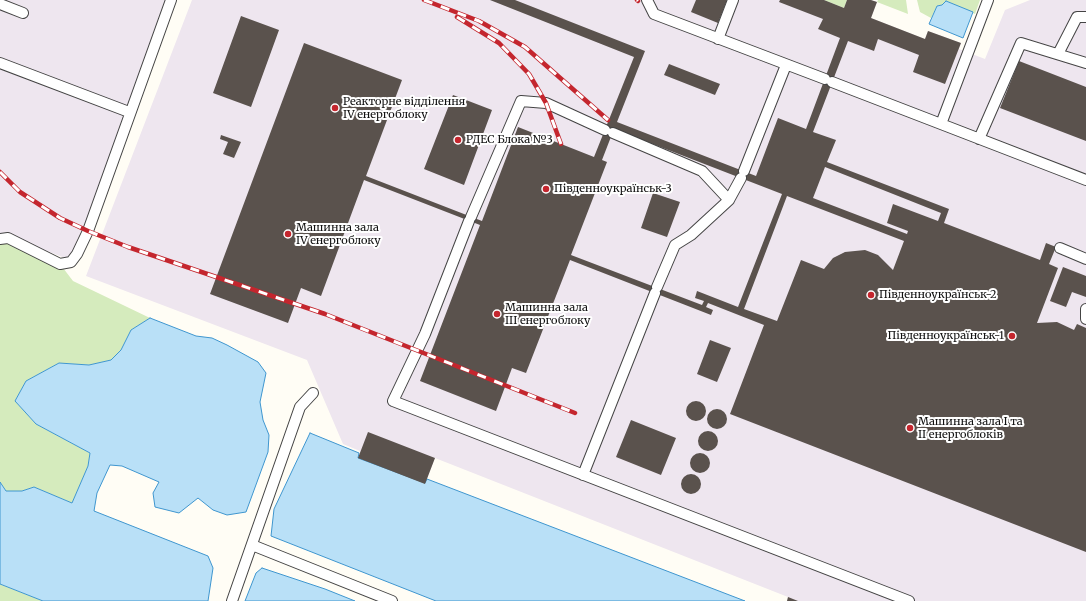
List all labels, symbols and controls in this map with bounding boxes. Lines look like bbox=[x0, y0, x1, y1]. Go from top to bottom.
place label: Реакторне відділення IV енергоблоку bbox=[343, 95, 465, 121]
marker: Реакторне відділення IV енергоблоку bbox=[330, 103, 340, 113]
place label: РДЕС Блока №3 bbox=[466, 133, 553, 147]
marker: РДЕС Блока №3 bbox=[453, 135, 463, 145]
place label: Південноукраїнськ-3 bbox=[554, 182, 672, 196]
marker: Південноукраїнськ-3 bbox=[541, 184, 551, 194]
place label: Машинна зала IV енергоблоку bbox=[296, 221, 381, 247]
marker: Машинна зала IV енергоблоку bbox=[283, 229, 293, 239]
place label: Південноукраїнськ-2 bbox=[879, 288, 996, 302]
marker: Південноукраїнськ-2 bbox=[866, 290, 876, 300]
place label: Машинна зала III енергоблоку bbox=[505, 301, 590, 327]
marker: Машинна зала III енергоблоку bbox=[492, 309, 502, 319]
place label: Південноукраїнськ-1 bbox=[888, 329, 1004, 343]
marker: Південноукраїнськ-1 bbox=[1007, 331, 1017, 341]
place label: Машинна зала I та II енергоблоків bbox=[918, 415, 1023, 441]
marker: Машинна зала I та II енергоблоків bbox=[905, 423, 915, 433]

